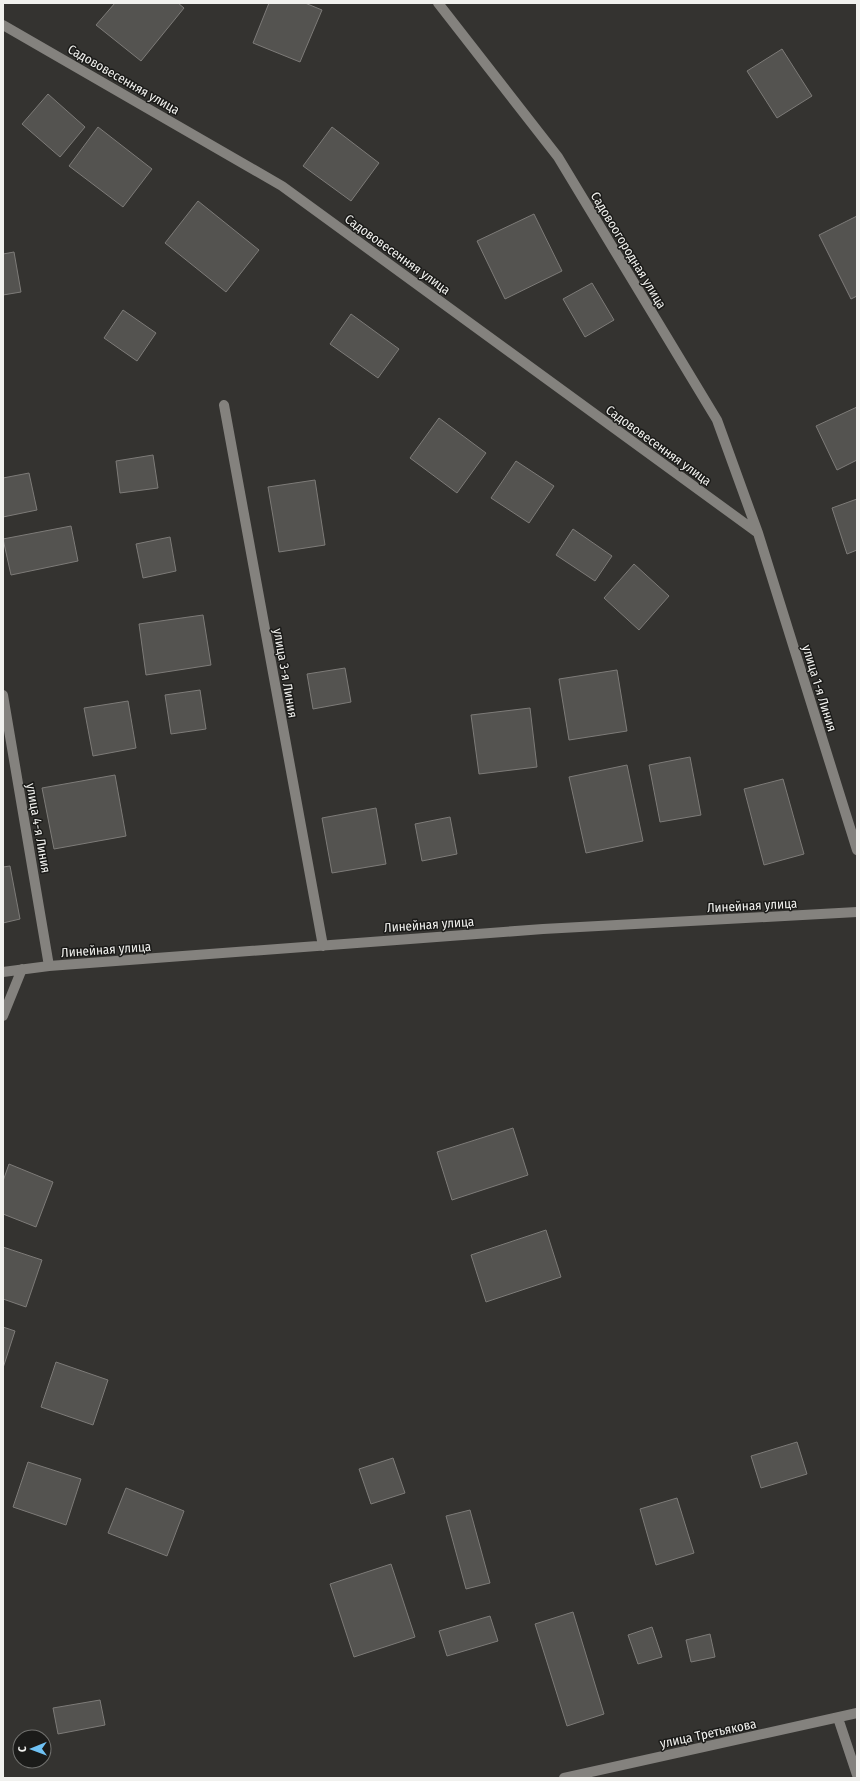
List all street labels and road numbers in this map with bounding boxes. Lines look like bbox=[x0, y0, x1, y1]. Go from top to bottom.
street label: Садововесенняя улица bbox=[65, 41, 182, 118]
street label: Садовоогородная улица bbox=[588, 189, 669, 311]
street label: Садововесенняя улица bbox=[342, 211, 453, 298]
street label: Садововесенняя улица bbox=[603, 402, 714, 489]
street label: улица 3-я Линия bbox=[270, 627, 301, 719]
street label: улица 1-я Линия bbox=[799, 643, 840, 733]
street label: улица 4-я Линия bbox=[23, 782, 54, 874]
street label: Линейная улица bbox=[707, 896, 798, 915]
street label: Линейная улица bbox=[383, 914, 475, 935]
street label: Линейная улица bbox=[60, 939, 152, 960]
street label: улица Третьякова bbox=[659, 1716, 758, 1751]

